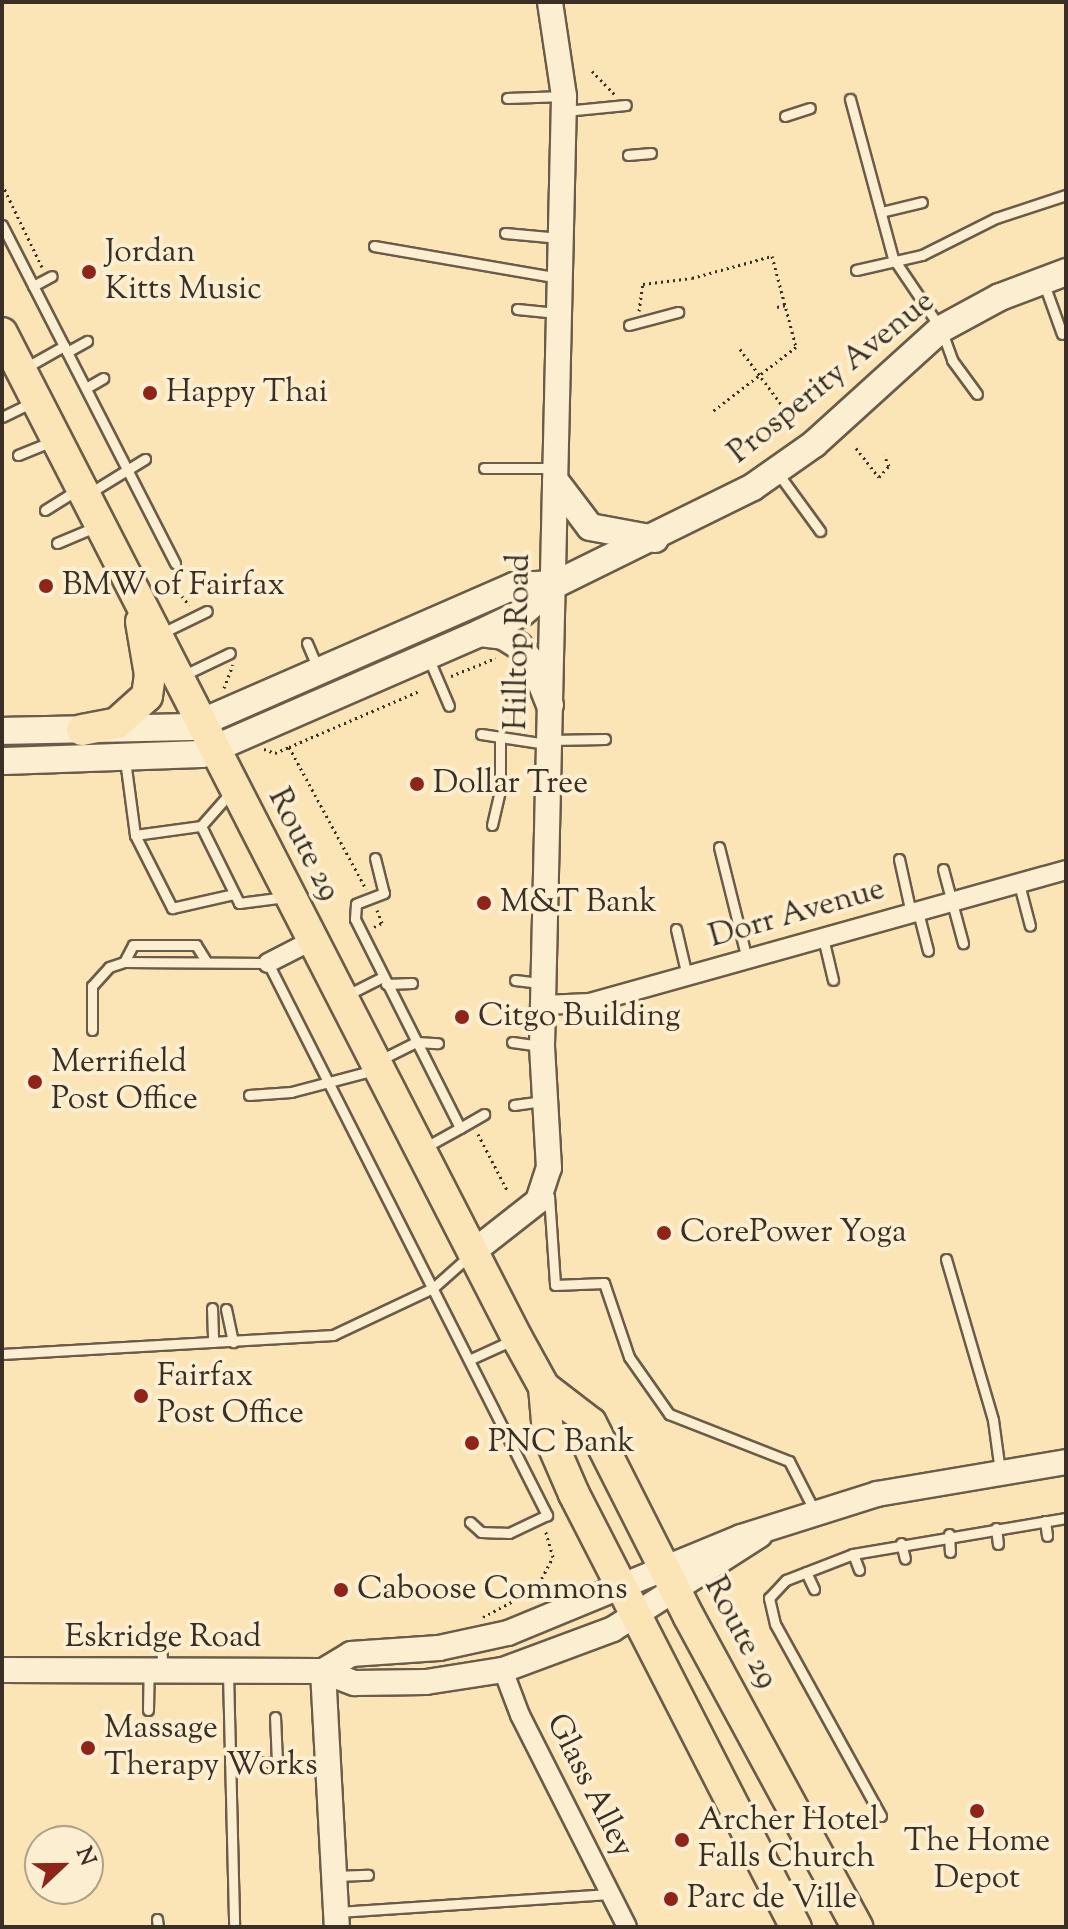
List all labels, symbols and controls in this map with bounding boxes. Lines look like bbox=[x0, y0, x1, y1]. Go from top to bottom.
place label: Jordan Kitts Music bbox=[105, 235, 262, 310]
marker: Jordan Kitts Music bbox=[80, 263, 98, 281]
street label: Prosperity Avenue bbox=[721, 283, 943, 473]
place label: Happy Thai bbox=[166, 374, 328, 412]
marker: Happy Thai bbox=[141, 384, 159, 402]
street label: Hilltop Road bbox=[498, 553, 540, 731]
place label: BMW of Fairfax bbox=[62, 567, 285, 605]
marker: BMW of Fairfax bbox=[37, 577, 55, 595]
place label: Dollar Tree bbox=[433, 765, 588, 803]
marker: Dollar Tree bbox=[408, 775, 426, 793]
street label: Route 29 bbox=[258, 782, 348, 908]
street label: Dorr Avenue bbox=[705, 871, 889, 957]
place label: M&T Bank bbox=[500, 884, 657, 922]
marker: M&T Bank bbox=[475, 894, 493, 912]
place label: Citgo Building bbox=[478, 998, 681, 1036]
marker: Citgo Building bbox=[453, 1008, 471, 1026]
place label: Merrifield Post Office bbox=[51, 1045, 198, 1120]
marker: Merrifield Post Office bbox=[26, 1073, 44, 1091]
place label: CorePower Yoga bbox=[680, 1214, 907, 1252]
marker: CorePower Yoga bbox=[655, 1224, 673, 1242]
place label: Fairfax Post Office bbox=[157, 1359, 304, 1434]
marker: Fairfax Post Office bbox=[132, 1387, 150, 1405]
place label: PNC Bank bbox=[488, 1424, 635, 1462]
marker: PNC Bank bbox=[463, 1434, 481, 1452]
street label: Route 29 bbox=[695, 1570, 785, 1696]
place label: Caboose Commons bbox=[357, 1571, 628, 1609]
marker: Caboose Commons bbox=[332, 1581, 350, 1599]
street label: Eskridge Road bbox=[65, 1619, 261, 1657]
street label: Glass Alley bbox=[537, 1708, 641, 1864]
place label: Massage Therapy Works bbox=[104, 1711, 318, 1786]
marker: Massage Therapy Works bbox=[79, 1739, 97, 1757]
marker: The Home Depot bbox=[968, 1802, 986, 1820]
place label: Archer Hotel Falls Church bbox=[698, 1803, 879, 1878]
place label: The Home Depot bbox=[904, 1824, 1050, 1899]
north arrow bbox=[24, 1825, 104, 1905]
marker: Archer Hotel Falls Church bbox=[673, 1831, 691, 1849]
text: N bbox=[66, 1843, 103, 1871]
place label: Parc de Ville bbox=[687, 1880, 857, 1918]
marker: Parc de Ville bbox=[662, 1890, 680, 1908]

